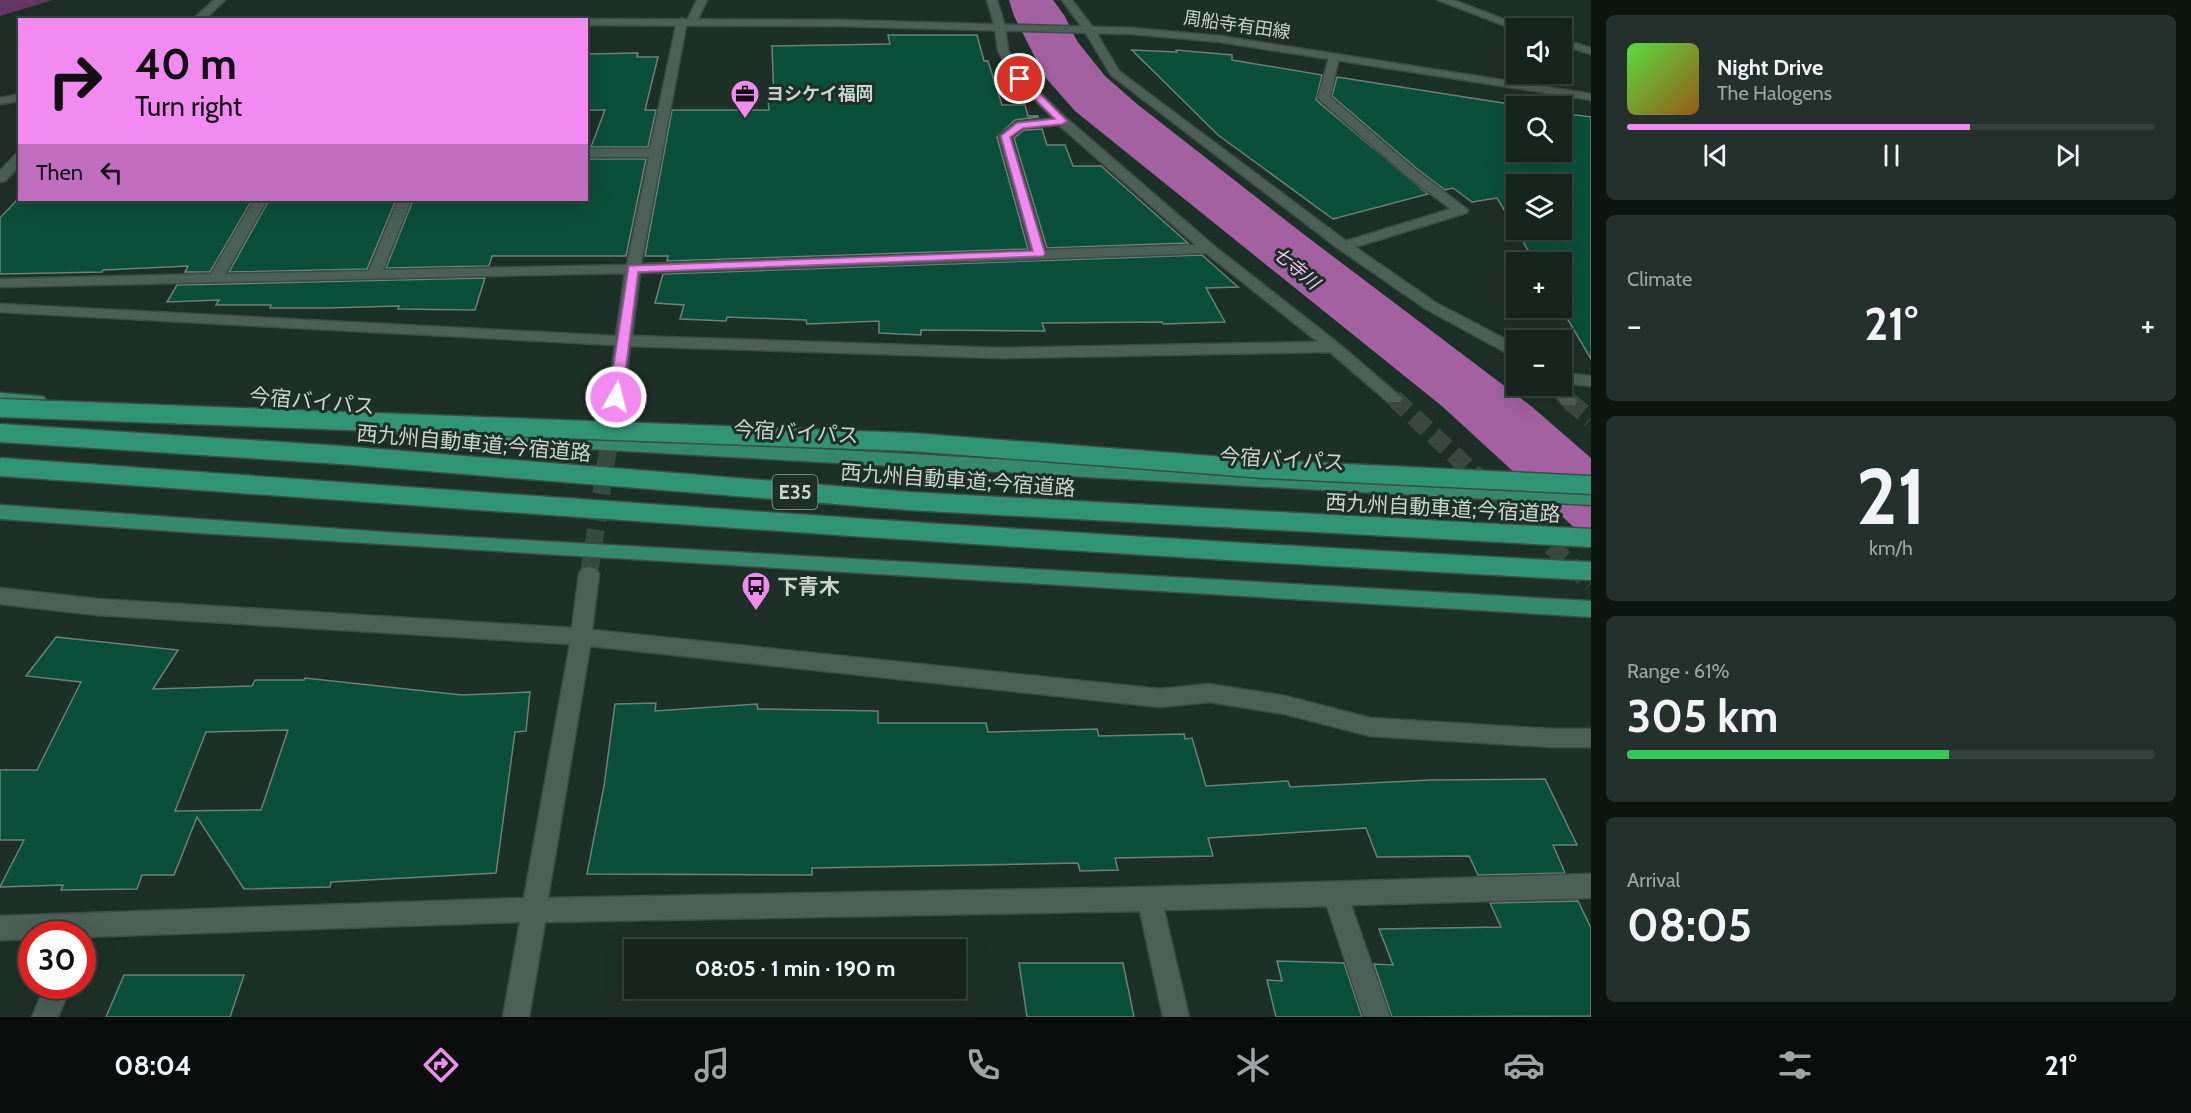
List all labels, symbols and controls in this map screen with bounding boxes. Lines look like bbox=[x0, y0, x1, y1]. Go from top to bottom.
street label: 周船寺有田線 bbox=[1182, 7, 1292, 43]
map controls bbox=[1506, 18, 1572, 396]
button: sound bbox=[1506, 18, 1572, 84]
text: 40 m bbox=[135, 38, 237, 90]
icon: right bbox=[36, 42, 114, 120]
pin bbox=[994, 53, 1045, 104]
text: Night Drive bbox=[1717, 54, 1823, 81]
icon: arrive bbox=[1003, 62, 1036, 95]
office icon: ヨシケイ福岡 bbox=[729, 78, 761, 120]
text: The Halogens bbox=[1717, 81, 1832, 105]
place label: ヨシケイ福岡 bbox=[766, 83, 874, 105]
text: Turn right bbox=[135, 90, 242, 123]
button: search bbox=[1506, 96, 1572, 162]
icon: previous bbox=[1699, 139, 1732, 172]
icon: pause bbox=[1875, 139, 1908, 172]
icon: next bbox=[2051, 139, 2084, 172]
icon: left bbox=[95, 156, 128, 189]
text: Then bbox=[36, 159, 83, 186]
button: layers bbox=[1506, 174, 1572, 240]
water label: 七寺川 bbox=[1268, 242, 1325, 295]
button: + bbox=[1506, 252, 1572, 318]
text: Climate bbox=[1627, 267, 1692, 291]
text: 21° bbox=[1864, 297, 1918, 351]
text: − bbox=[1627, 305, 1642, 345]
text: + bbox=[2140, 305, 2155, 345]
button: − bbox=[1506, 330, 1572, 396]
position arrow bbox=[584, 365, 648, 429]
street label: 今宿バイパス bbox=[248, 383, 376, 419]
street label: 今宿バイパス bbox=[733, 416, 859, 448]
street label: 西九州自動車道;今宿道路 bbox=[356, 420, 592, 466]
street label: 今宿バイパス bbox=[1219, 443, 1345, 475]
text: 21 bbox=[1856, 449, 1926, 544]
street label: 西九州自動車道;今宿道路 bbox=[840, 459, 1076, 501]
road number: E35 bbox=[772, 475, 818, 509]
street label: 西九州自動車道;今宿道路 bbox=[1325, 489, 1561, 527]
text: km/h bbox=[1869, 536, 1913, 560]
bus stop icon: 下青木 bbox=[740, 570, 772, 612]
place label: 下青木 bbox=[777, 574, 840, 599]
text: Range · 61% bbox=[1627, 659, 1729, 683]
text: 305 km bbox=[1627, 689, 1778, 743]
text: Arrival bbox=[1627, 868, 1680, 892]
text: 08:05 bbox=[1627, 898, 1752, 952]
speed limit sign: 30 bbox=[18, 921, 96, 999]
text: 08:05 · 1 min · 190 m bbox=[695, 955, 895, 982]
icon: directions bbox=[420, 1044, 462, 1086]
icon: music bbox=[691, 1044, 733, 1086]
icon: phone bbox=[962, 1044, 1004, 1086]
icon: climate bbox=[1232, 1044, 1274, 1086]
icon: car bbox=[1503, 1044, 1545, 1086]
icon: filters bbox=[1774, 1044, 1816, 1086]
text: 08:04 bbox=[114, 1049, 192, 1082]
text: 21° bbox=[2044, 1049, 2077, 1082]

